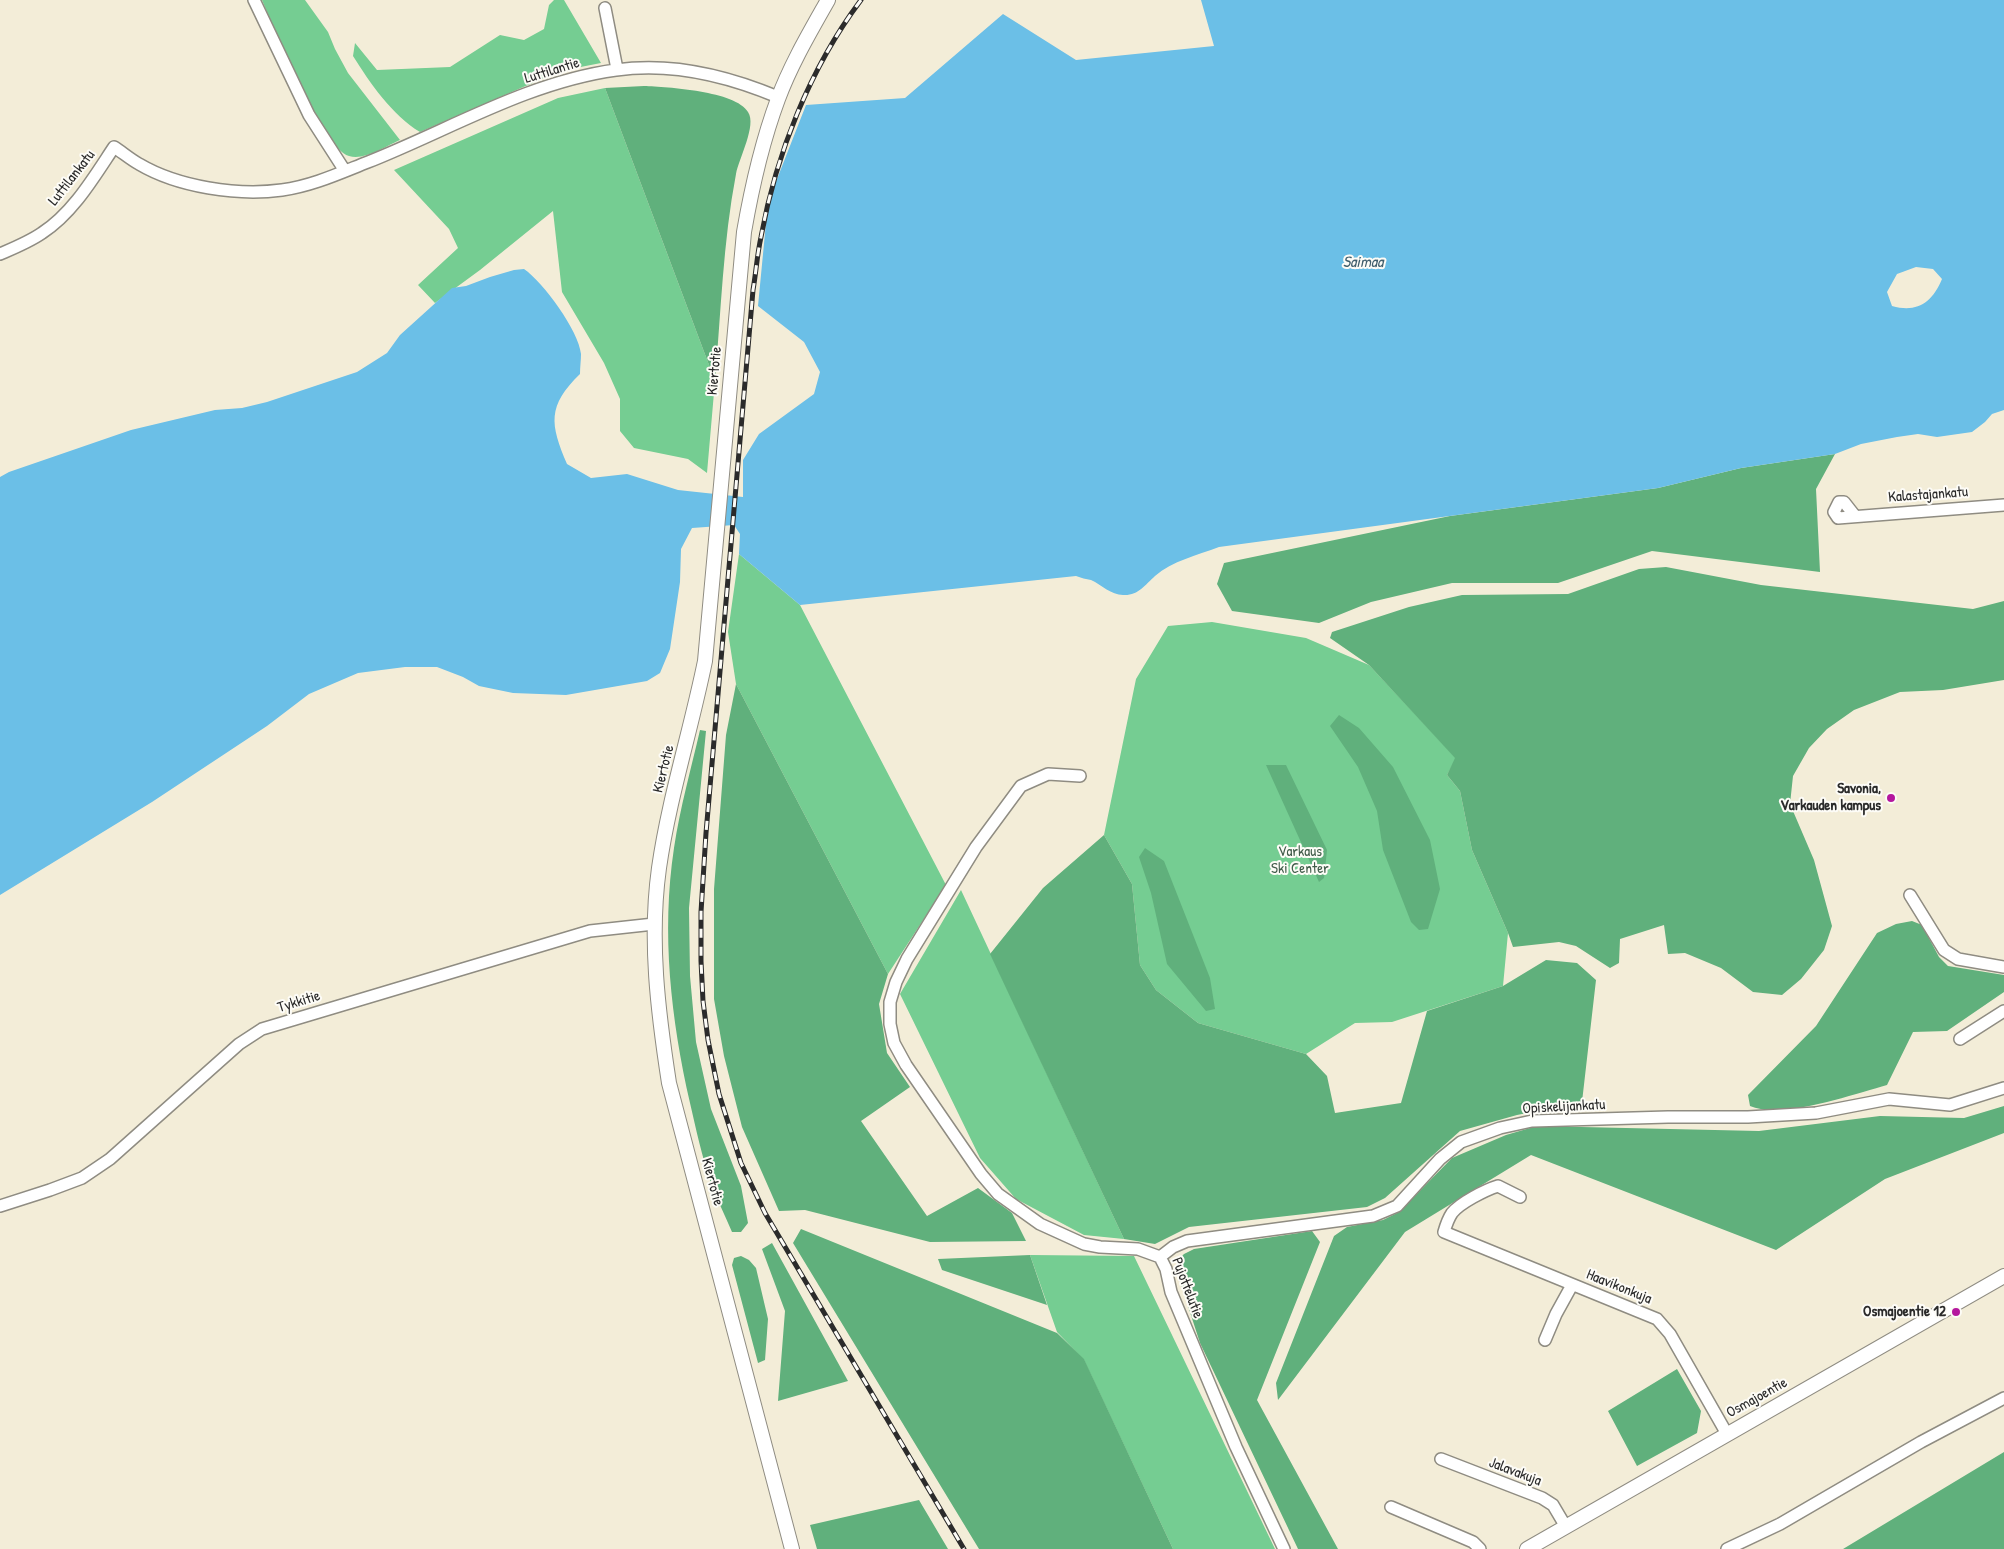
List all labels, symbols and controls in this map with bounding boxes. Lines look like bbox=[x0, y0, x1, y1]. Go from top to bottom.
street label: Luttilantie bbox=[522, 54, 582, 88]
street label: Luttilankatu bbox=[45, 147, 99, 209]
water label: Saimaa bbox=[1343, 253, 1383, 273]
street label: Kiertotie bbox=[704, 346, 726, 396]
street label: Kalastajankatu bbox=[1888, 483, 1968, 507]
street label: Kiertotie bbox=[649, 743, 679, 795]
place label: Savonia, Varkauden kampus bbox=[1780, 780, 1881, 815]
marker: Savonia, Varkauden kampus bbox=[1885, 792, 1897, 804]
park label: Varkaus Ski Center bbox=[1271, 843, 1329, 878]
street label: Tykkitie bbox=[275, 987, 323, 1017]
street label: Opiskelijankatu bbox=[1522, 1096, 1606, 1118]
street label: Kiertotie bbox=[697, 1156, 727, 1208]
street label: Pujottelutie bbox=[1167, 1255, 1207, 1321]
street label: Haavikonkuja bbox=[1584, 1266, 1654, 1308]
place label: Osmajoentie 12 bbox=[1863, 1303, 1946, 1321]
marker: Osmajoentie 12 bbox=[1950, 1306, 1962, 1318]
street label: Osmajoentie bbox=[1723, 1374, 1791, 1422]
street label: Jalavakuja bbox=[1486, 1454, 1544, 1490]

